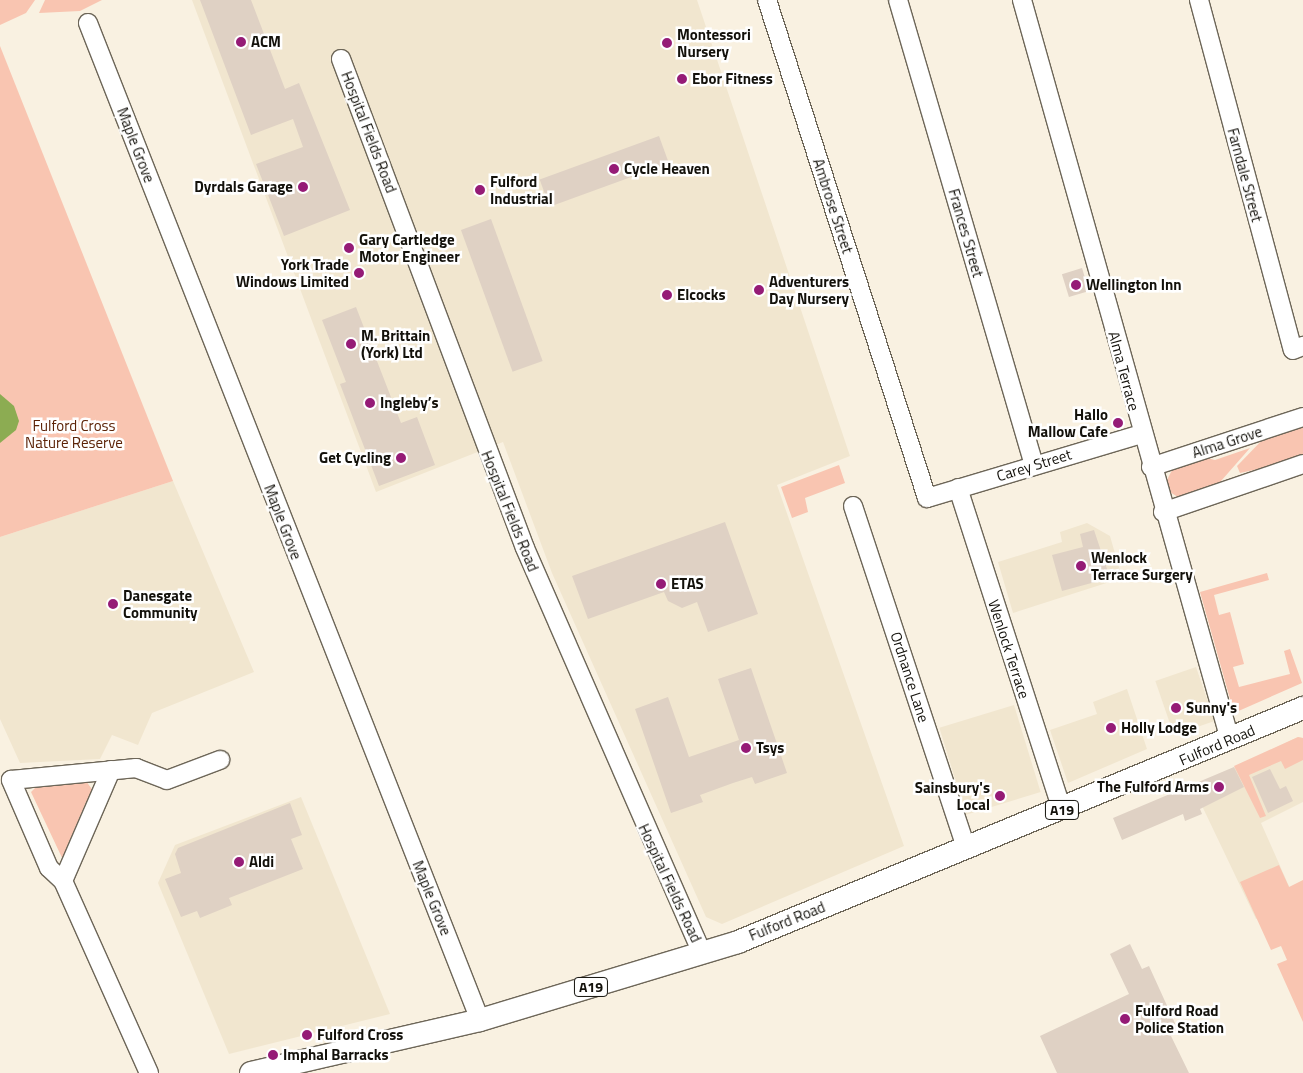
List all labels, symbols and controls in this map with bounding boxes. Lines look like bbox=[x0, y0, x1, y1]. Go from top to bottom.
place label: Montessori Nursery bbox=[677, 25, 751, 60]
place label: ACM bbox=[251, 33, 281, 51]
marker: ACM bbox=[235, 36, 247, 48]
marker: Montessori Nursery bbox=[661, 37, 673, 49]
street label: Hospital Fields Road bbox=[338, 69, 400, 195]
place label: Ebor Fitness bbox=[692, 70, 773, 88]
marker: Ebor Fitness bbox=[676, 73, 688, 85]
street label: Maple Grove bbox=[113, 105, 159, 185]
street label: Farndale Street bbox=[1224, 126, 1266, 224]
street label: Ambrose Street bbox=[809, 156, 857, 256]
place label: Cycle Heaven bbox=[624, 160, 710, 178]
marker: Cycle Heaven bbox=[608, 163, 620, 175]
place label: Fulford Industrial bbox=[490, 172, 553, 207]
place label: Dyrdals Garage bbox=[194, 178, 293, 196]
marker: Dyrdals Garage bbox=[297, 181, 309, 193]
marker: Fulford Industrial bbox=[474, 184, 486, 196]
street label: Frances Street bbox=[945, 187, 987, 279]
place label: Gary Cartledge Motor Engineer bbox=[359, 230, 460, 265]
marker: Gary Cartledge Motor Engineer bbox=[343, 242, 355, 254]
place label: York Trade Windows Limited bbox=[236, 255, 349, 290]
marker: York Trade Windows Limited bbox=[353, 267, 365, 279]
place label: Adventurers Day Nursery bbox=[769, 272, 849, 307]
place label: Wellington Inn bbox=[1086, 276, 1182, 294]
marker: Wellington Inn bbox=[1070, 279, 1082, 291]
marker: Adventurers Day Nursery bbox=[753, 284, 765, 296]
place label: Elcocks bbox=[677, 286, 725, 304]
marker: Elcocks bbox=[661, 289, 673, 301]
place label: M. Brittain (York) Ltd bbox=[361, 326, 430, 361]
street label: Alma Terrace bbox=[1105, 329, 1143, 413]
marker: M. Brittain (York) Ltd bbox=[345, 338, 357, 350]
place label: Ingleby’s bbox=[380, 394, 438, 412]
marker: Ingleby’s bbox=[364, 397, 376, 409]
place label: Hallo Mallow Cafe bbox=[1028, 405, 1108, 440]
park label: Fulford Cross Nature Reserve bbox=[25, 416, 123, 451]
marker: Hallo Mallow Cafe bbox=[1112, 417, 1124, 429]
street label: Alma Grove bbox=[1190, 422, 1264, 462]
street label: Carey Street bbox=[994, 445, 1074, 485]
street label: Hospital Fields Road bbox=[478, 448, 542, 574]
place label: Get Cycling bbox=[319, 449, 391, 467]
marker: Get Cycling bbox=[395, 452, 407, 464]
street label: Maple Grove bbox=[260, 482, 306, 562]
place label: Wenlock Terrace Surgery bbox=[1091, 548, 1193, 583]
marker: Wenlock Terrace Surgery bbox=[1075, 560, 1087, 572]
place label: ETAS bbox=[671, 575, 704, 593]
marker: ETAS bbox=[655, 578, 667, 590]
place label: Danesgate Community bbox=[123, 586, 198, 621]
street label: Wenlock Terrace bbox=[985, 597, 1033, 701]
marker: Danesgate Community bbox=[107, 598, 119, 610]
street label: Ordnance Lane bbox=[887, 629, 933, 725]
place label: Sunny's bbox=[1186, 699, 1237, 717]
marker: Sunny's bbox=[1170, 702, 1182, 714]
place label: Holly Lodge bbox=[1121, 719, 1197, 737]
street label: Fulford Road bbox=[1176, 721, 1258, 769]
marker: Holly Lodge bbox=[1105, 722, 1117, 734]
place label: Tsys bbox=[756, 739, 784, 757]
marker: Tsys bbox=[740, 742, 752, 754]
place label: Sainsbury's Local bbox=[915, 778, 990, 813]
place label: The Fulford Arms bbox=[1097, 778, 1209, 796]
marker: The Fulford Arms bbox=[1213, 781, 1225, 793]
marker: Sainsbury's Local bbox=[994, 790, 1006, 802]
road number: A19 bbox=[1044, 798, 1080, 822]
street label: Hospital Fields Road bbox=[635, 821, 705, 945]
place label: Aldi bbox=[249, 853, 274, 871]
marker: Aldi bbox=[233, 856, 245, 868]
street label: Maple Grove bbox=[409, 858, 455, 938]
street label: Fulford Road bbox=[746, 898, 828, 944]
road number: A19 bbox=[574, 976, 608, 999]
place label: Fulford Road Police Station bbox=[1135, 1001, 1224, 1036]
marker: Fulford Road Police Station bbox=[1119, 1013, 1131, 1025]
place label: Fulford Cross bbox=[317, 1026, 403, 1044]
marker: Fulford Cross bbox=[301, 1029, 313, 1041]
place label: Imphal Barracks bbox=[283, 1046, 388, 1064]
marker: Imphal Barracks bbox=[267, 1049, 279, 1061]

